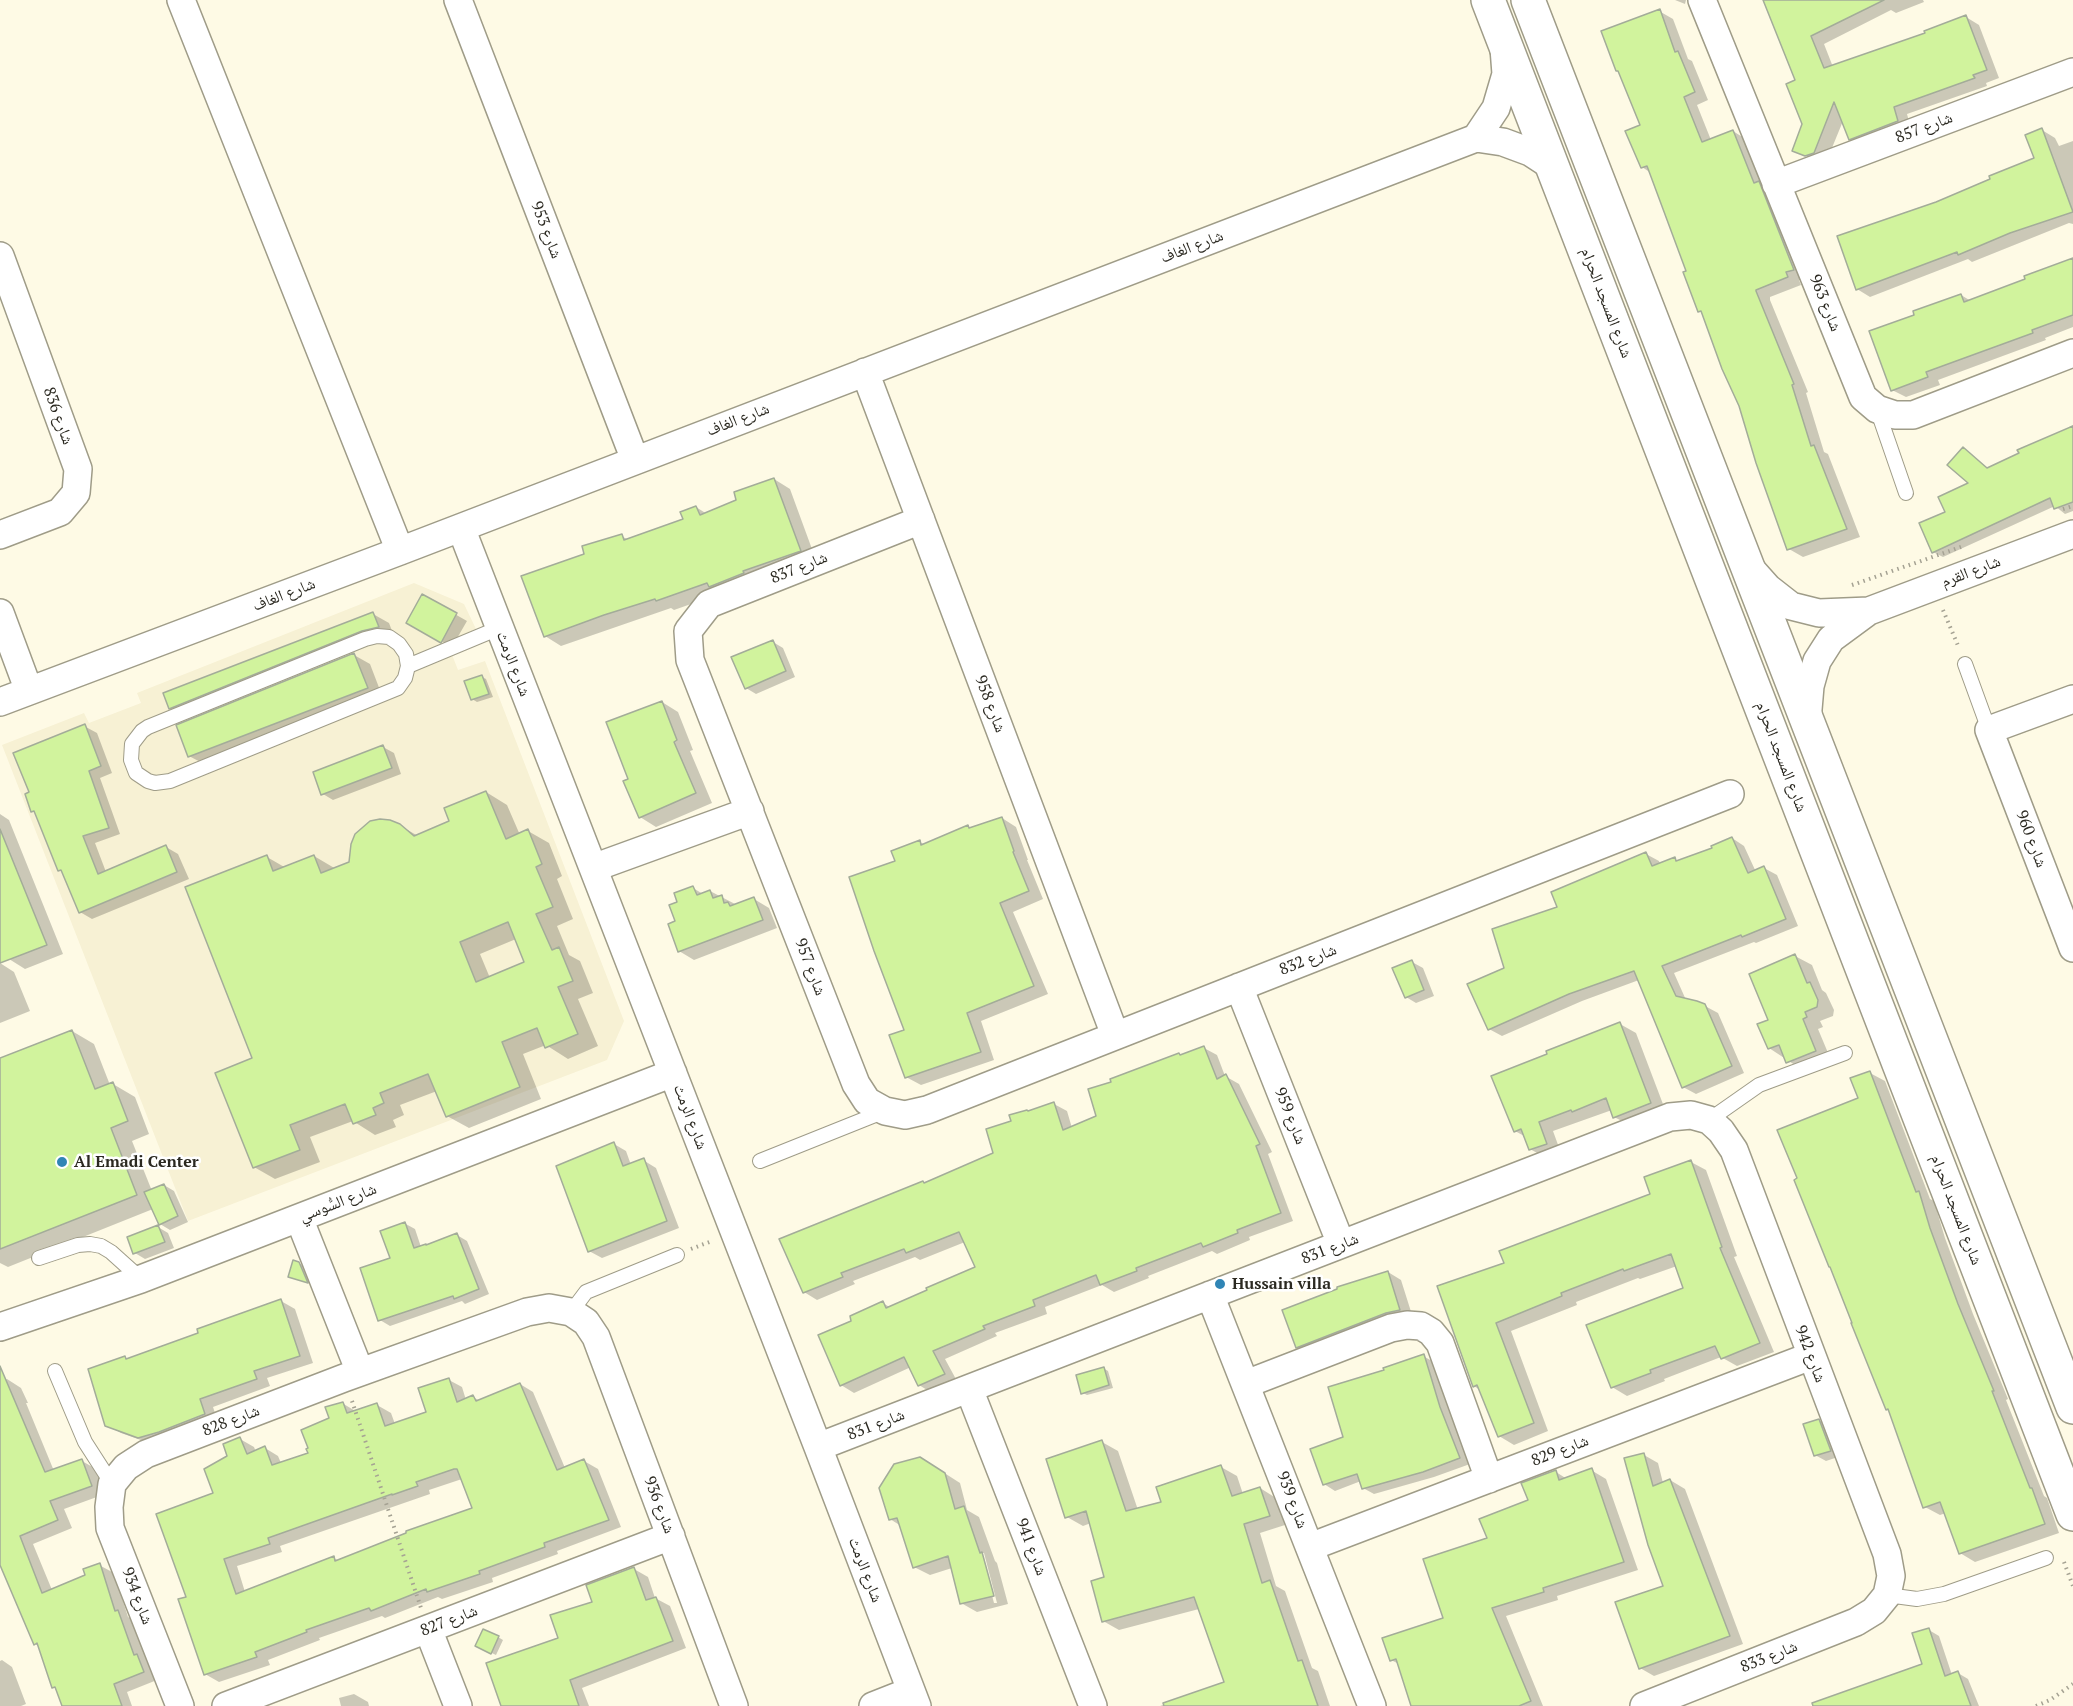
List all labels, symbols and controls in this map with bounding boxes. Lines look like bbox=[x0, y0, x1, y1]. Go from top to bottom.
street label: شارع 857 bbox=[1893, 108, 1955, 148]
street label: شارع 953 bbox=[526, 199, 566, 261]
street label: شارع الغاف bbox=[1158, 226, 1226, 268]
street label: شارع المسجد الحرام bbox=[1576, 245, 1636, 361]
street label: شارع 963 bbox=[1805, 272, 1845, 334]
street label: شارع 836 bbox=[39, 385, 77, 447]
street label: شارع الغاف bbox=[704, 399, 772, 441]
street label: شارع 837 bbox=[768, 548, 830, 588]
street label: شارع القرم bbox=[1939, 552, 2003, 592]
street label: شارع الغاف bbox=[250, 574, 318, 616]
street label: شارع الرمث bbox=[492, 629, 534, 699]
street label: شارع 958 bbox=[970, 673, 1010, 735]
street label: شارع المسجد الحرام bbox=[1751, 699, 1811, 815]
street label: شارع 960 bbox=[2011, 808, 2051, 870]
street label: شارع 957 bbox=[790, 936, 830, 998]
street label: شارع 832 bbox=[1277, 940, 1339, 980]
street label: شارع الرمث bbox=[669, 1082, 711, 1152]
street label: شارع 959 bbox=[1270, 1085, 1310, 1147]
place label: Al Emadi Center bbox=[74, 1152, 199, 1172]
street label: شارع المسجد الحرام bbox=[1926, 1152, 1986, 1268]
marker: Al Emadi Center bbox=[55, 1155, 69, 1169]
street label: شارع السُّوسي bbox=[297, 1180, 379, 1226]
street label: شارع 831 bbox=[1299, 1229, 1361, 1269]
place label: Hussain villa bbox=[1232, 1274, 1331, 1294]
marker: Hussain villa bbox=[1213, 1277, 1227, 1291]
street label: شارع 942 bbox=[1790, 1323, 1830, 1385]
street label: شارع 828 bbox=[200, 1401, 262, 1441]
street label: شارع 831 bbox=[845, 1405, 907, 1445]
street label: شارع 829 bbox=[1529, 1431, 1591, 1471]
street label: شارع 939 bbox=[1272, 1469, 1312, 1531]
street label: شارع 936 bbox=[639, 1474, 679, 1536]
street label: شارع 941 bbox=[1011, 1516, 1051, 1578]
street label: شارع الرمث bbox=[844, 1535, 886, 1605]
street label: شارع 934 bbox=[117, 1565, 157, 1627]
street label: شارع 827 bbox=[418, 1601, 480, 1641]
street label: شارع 833 bbox=[1738, 1637, 1800, 1677]

